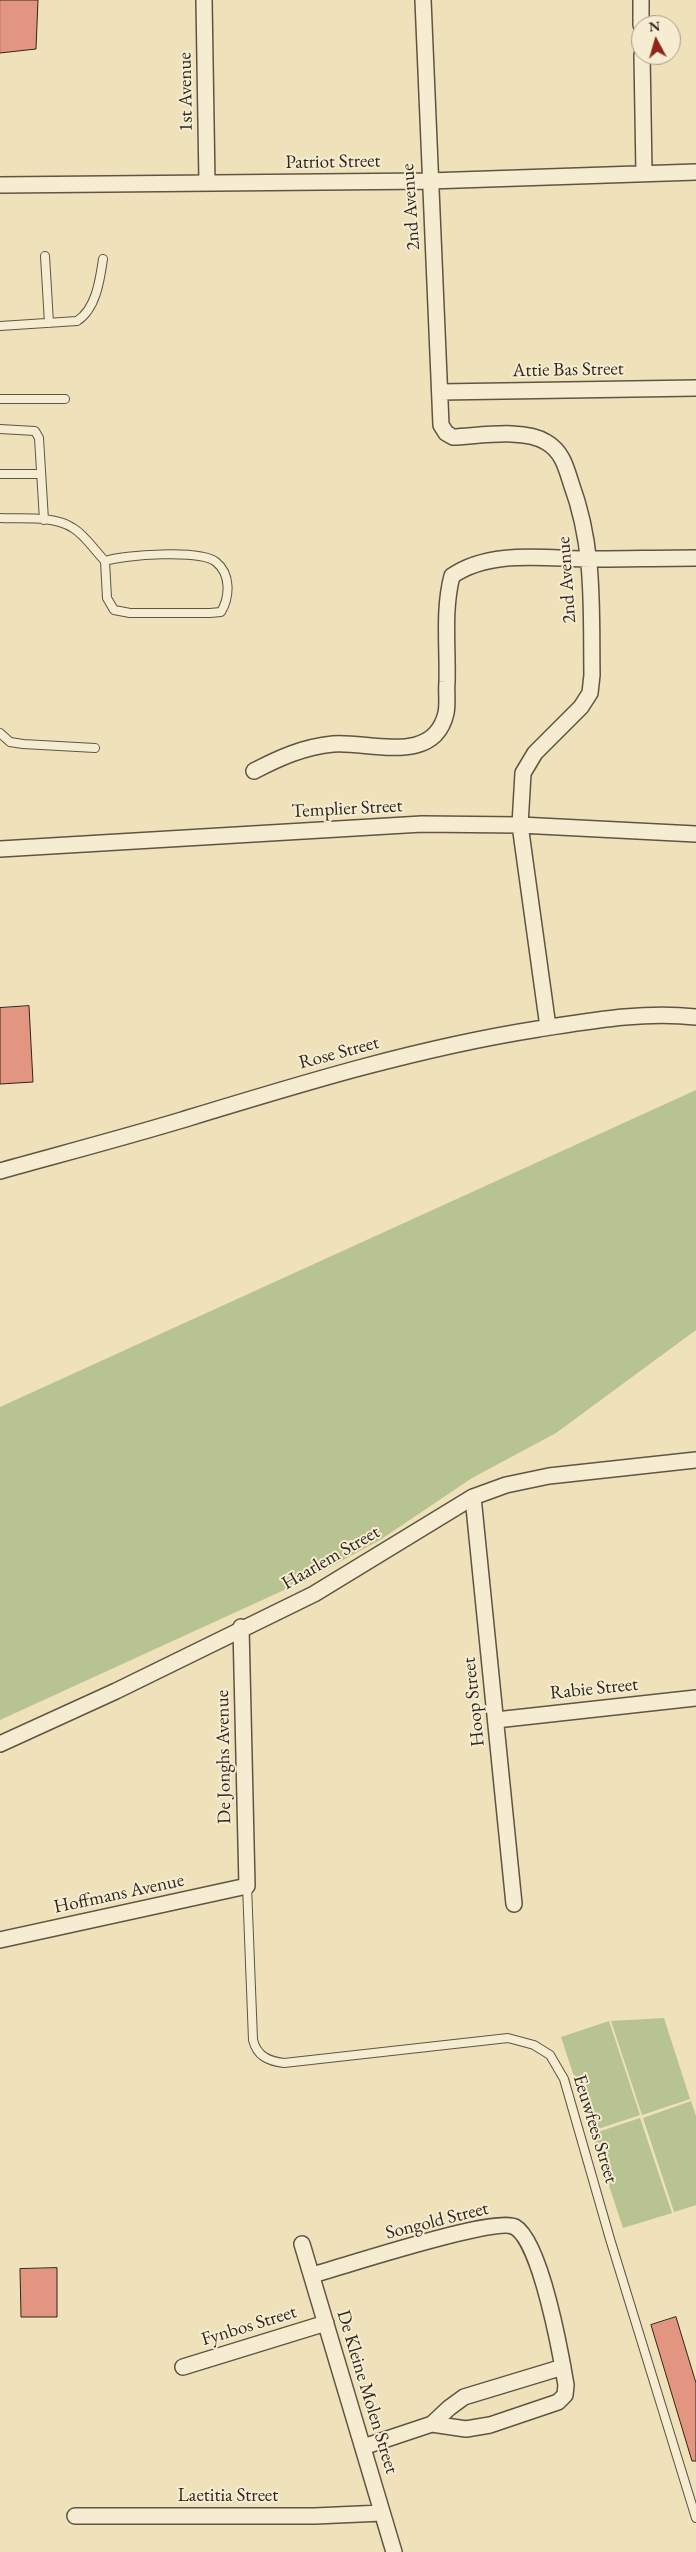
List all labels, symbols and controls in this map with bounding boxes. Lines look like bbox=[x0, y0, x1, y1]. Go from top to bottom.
north arrow bbox=[631, 15, 681, 65]
text: N bbox=[648, 17, 661, 36]
street label: 1st Avenue bbox=[174, 52, 198, 132]
street label: Patriot Street bbox=[285, 150, 381, 174]
street label: 2nd Avenue bbox=[397, 163, 425, 251]
street label: Attie Bas Street bbox=[512, 358, 624, 382]
street label: 2nd Avenue bbox=[553, 536, 581, 624]
street label: Templier Street bbox=[291, 795, 403, 823]
street label: Rose Street bbox=[296, 1031, 382, 1075]
street label: Haarlem Street bbox=[278, 1521, 384, 1595]
street label: Hoop Street bbox=[458, 1656, 490, 1748]
street label: Rabie Street bbox=[549, 1673, 639, 1705]
street label: De Jonghs Avenue bbox=[211, 1690, 237, 1824]
street label: Hoffmans Avenue bbox=[52, 1869, 186, 1919]
street label: Eeuwfees Street bbox=[568, 2072, 622, 2186]
street label: Songold Street bbox=[383, 2197, 491, 2245]
street label: Fynbos Street bbox=[199, 2301, 299, 2351]
street label: De Kleine Molen Street bbox=[331, 2308, 403, 2476]
street label: Laetitia Street bbox=[178, 2485, 278, 2507]

